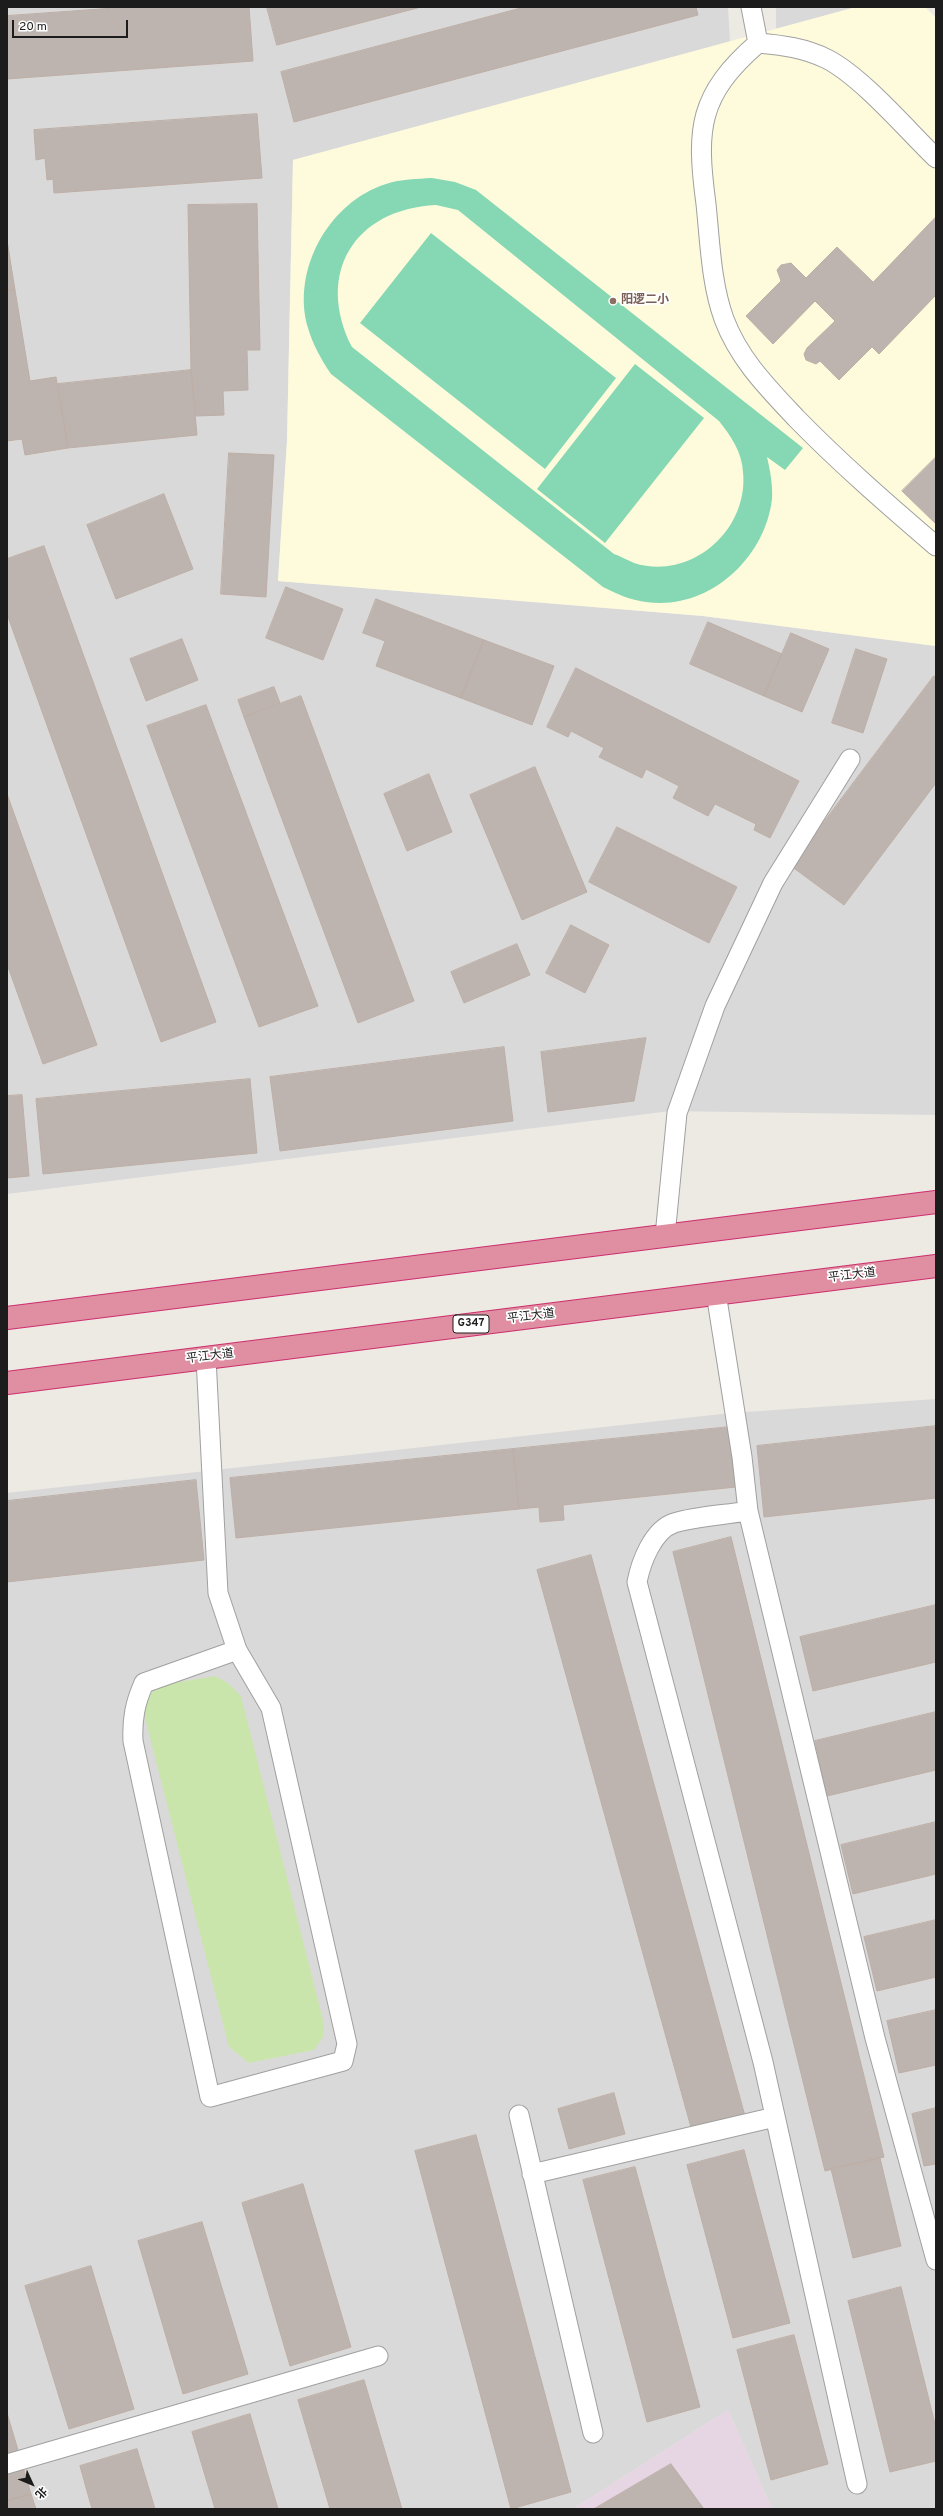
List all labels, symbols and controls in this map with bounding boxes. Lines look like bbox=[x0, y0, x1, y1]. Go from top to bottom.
scale bar bbox=[14, 12, 130, 38]
text: 20 m bbox=[19, 19, 47, 35]
place label: 阳逻二小 bbox=[621, 294, 669, 308]
marker: 阳逻二小 bbox=[608, 296, 618, 306]
street label: 平江大道 bbox=[827, 1266, 877, 1286]
street label: 平江大道 bbox=[506, 1307, 556, 1327]
road number: G347 bbox=[453, 1315, 489, 1333]
street label: 平江大道 bbox=[185, 1347, 235, 1367]
north arrow bbox=[12, 2464, 52, 2504]
text: 北 bbox=[32, 2484, 49, 2501]

